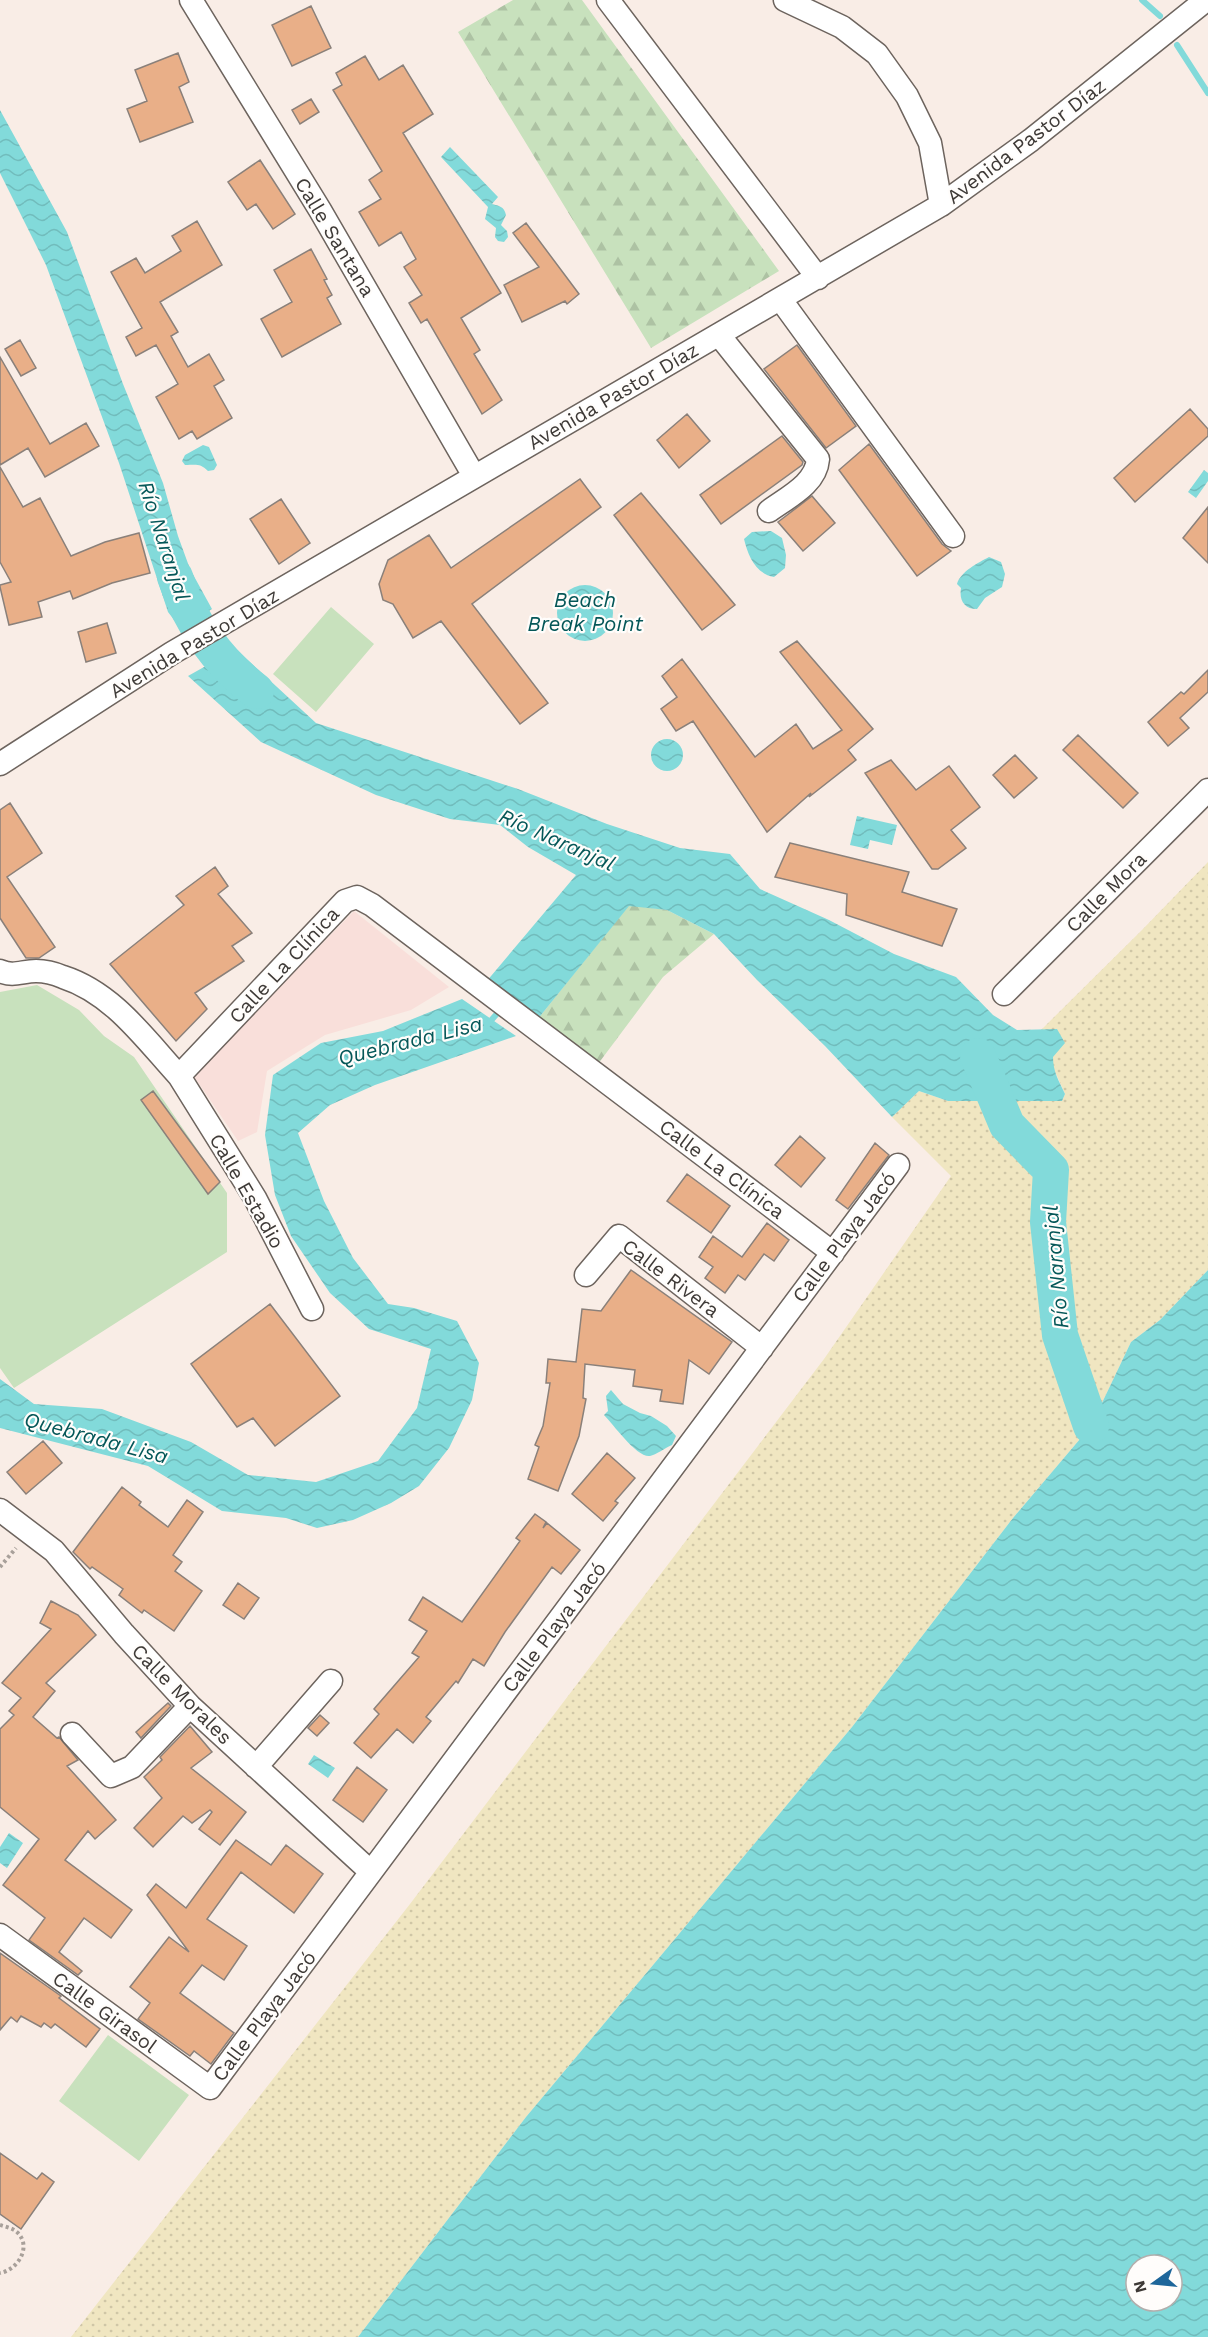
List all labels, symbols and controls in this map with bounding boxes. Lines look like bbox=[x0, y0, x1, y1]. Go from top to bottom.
street label: Avenida Pastor Díaz bbox=[942, 73, 1110, 209]
street label: Calle Santana bbox=[290, 173, 380, 301]
street label: Avenida Pastor Díaz bbox=[523, 337, 703, 455]
water label: Río Naranjal bbox=[133, 478, 196, 604]
street label: Avenida Pastor Díaz bbox=[105, 583, 283, 703]
water label: Beach Break Point bbox=[527, 587, 643, 636]
water label: Río Naranjal bbox=[495, 803, 619, 876]
street label: Calle Mora bbox=[1061, 847, 1151, 937]
street label: Calle La Clínica bbox=[224, 902, 344, 1028]
water label: Quebrada Lisa bbox=[335, 1010, 485, 1071]
street label: Calle La Clínica bbox=[655, 1114, 789, 1224]
street label: Calle Estadio bbox=[204, 1129, 290, 1253]
street label: Calle Playa Jacó bbox=[787, 1167, 901, 1307]
water label: Río Naranjal bbox=[1038, 1204, 1073, 1330]
street label: Calle Rivera bbox=[618, 1234, 724, 1322]
water label: Quebrada Lisa bbox=[21, 1406, 171, 1469]
street label: Calle Playa Jacó bbox=[497, 1557, 611, 1697]
street label: Calle Morales bbox=[127, 1639, 237, 1749]
street label: Calle Playa Jacó bbox=[207, 1946, 321, 2086]
street label: Calle Girasol bbox=[48, 1966, 162, 2058]
north arrow bbox=[1124, 2253, 1184, 2313]
text: N bbox=[1129, 2279, 1151, 2295]

